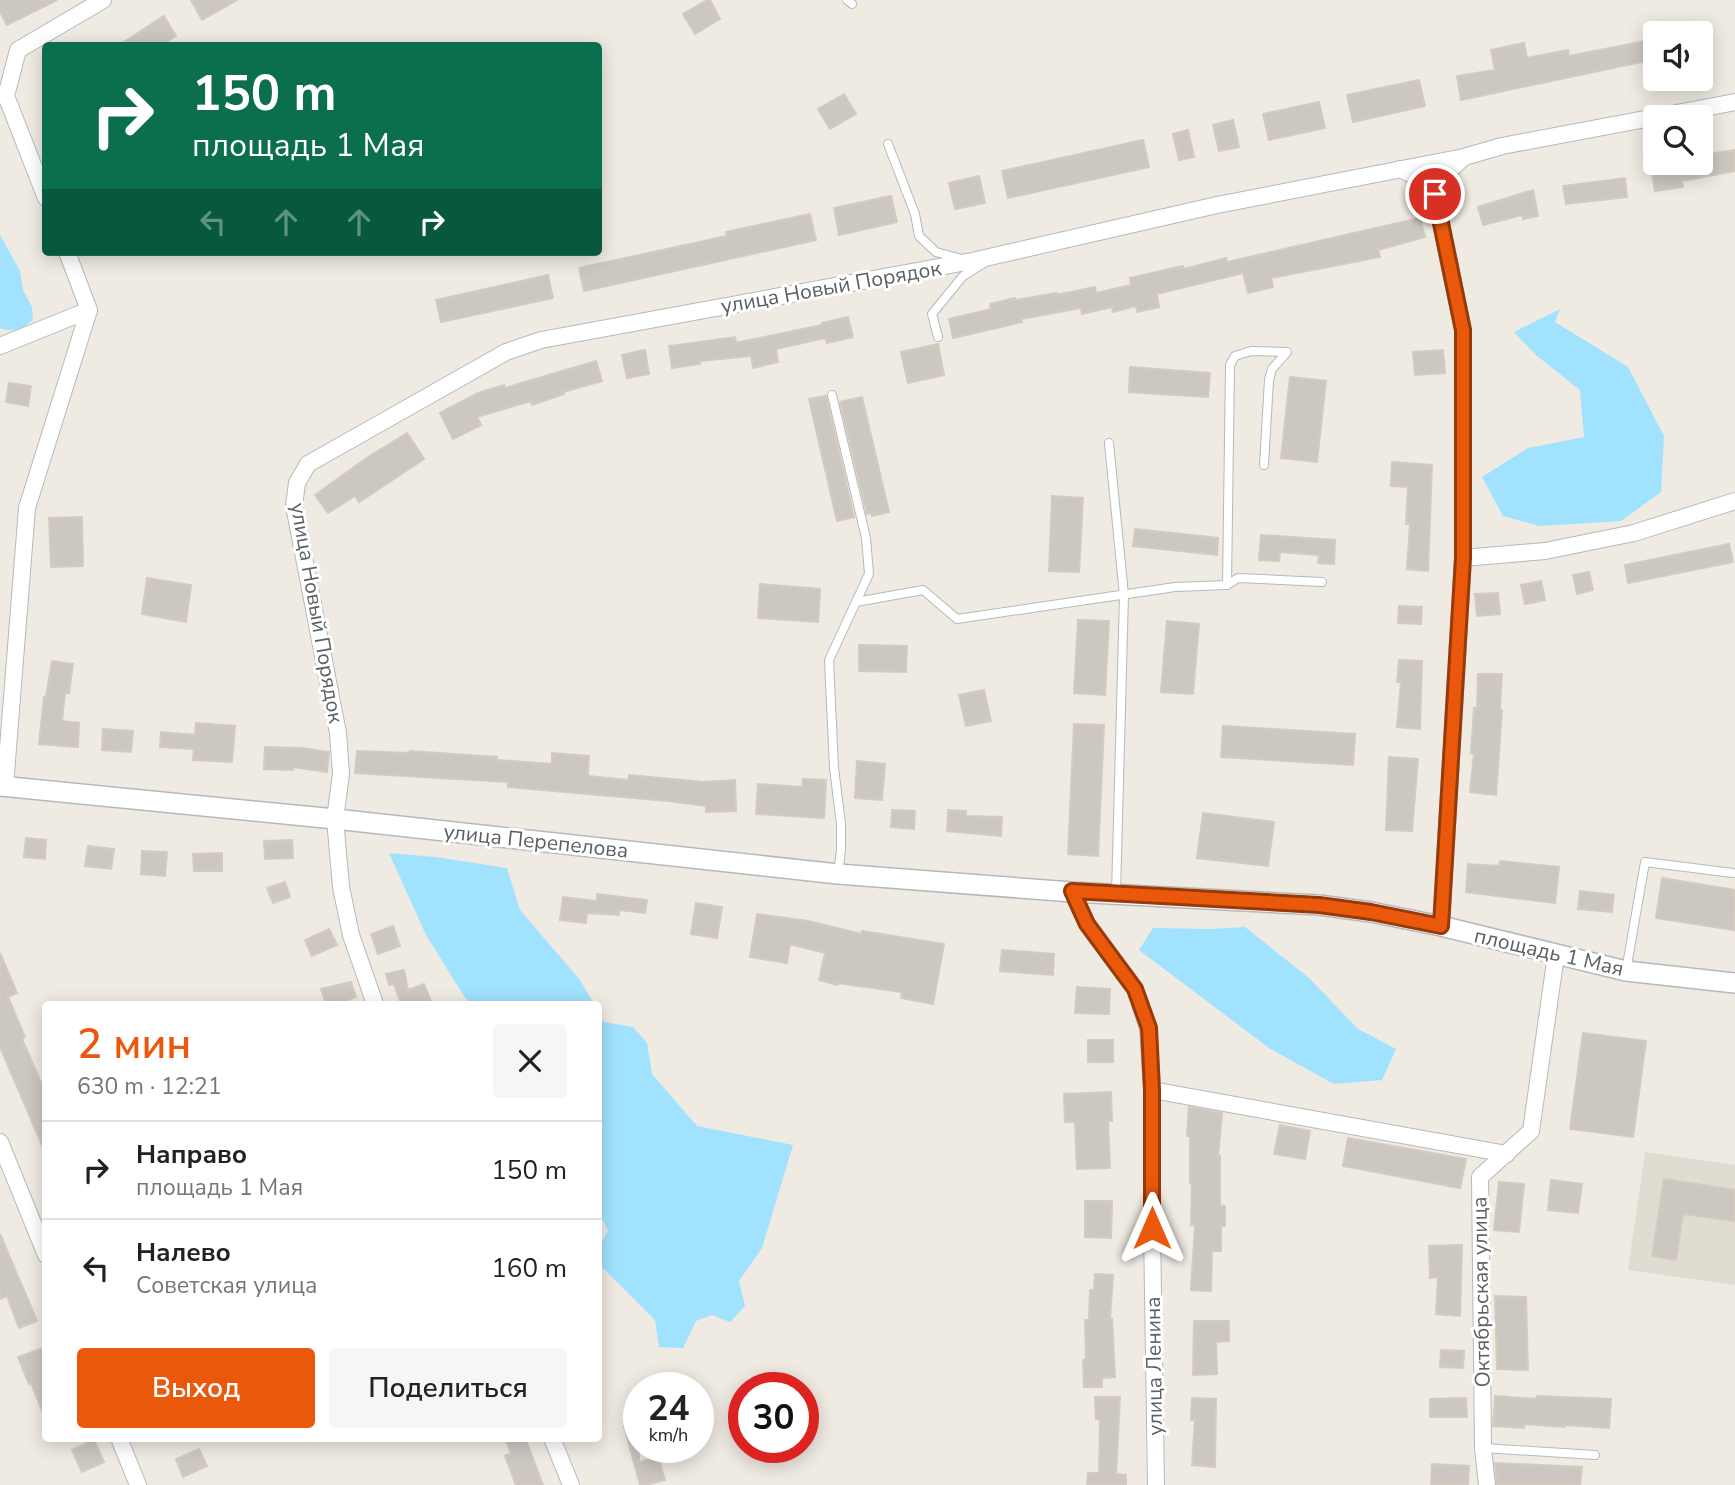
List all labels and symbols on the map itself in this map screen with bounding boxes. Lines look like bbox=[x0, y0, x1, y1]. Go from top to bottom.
pin bbox=[1405, 164, 1465, 224]
street label: улица Новый Порядок bbox=[719, 254, 944, 320]
street label: улица Новый Порядок bbox=[284, 501, 350, 726]
street label: улица Перепелова bbox=[442, 817, 630, 865]
street label: площадь 1 Мая bbox=[1472, 921, 1626, 983]
position arrow bbox=[1115, 1191, 1189, 1265]
street label: Октябрьская улица bbox=[1465, 1196, 1497, 1388]
street label: улица Ленина bbox=[1139, 1296, 1169, 1436]
speed limit sign: 30 bbox=[728, 1372, 819, 1463]

